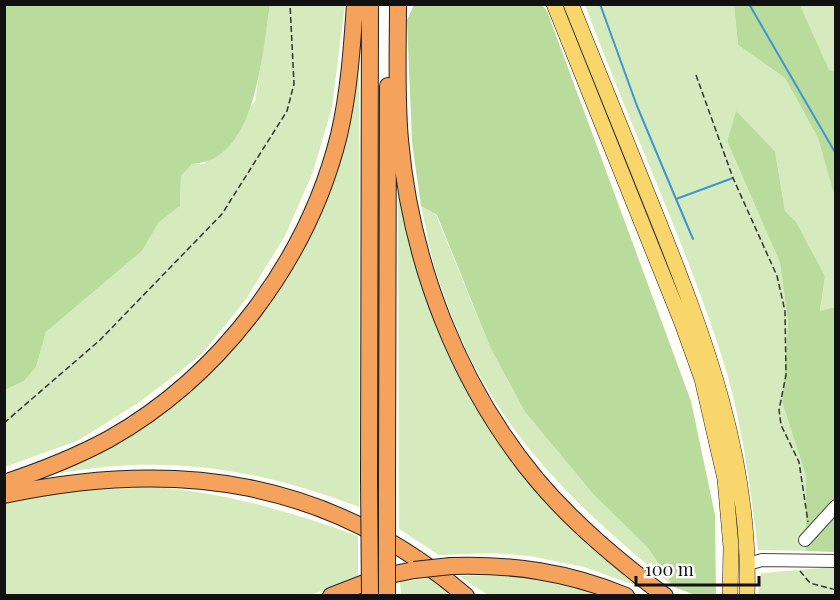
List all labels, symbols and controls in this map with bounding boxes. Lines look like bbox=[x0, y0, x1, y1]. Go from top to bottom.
scale bar bbox=[636, 549, 759, 587]
text: 100 m bbox=[645, 557, 694, 581]

